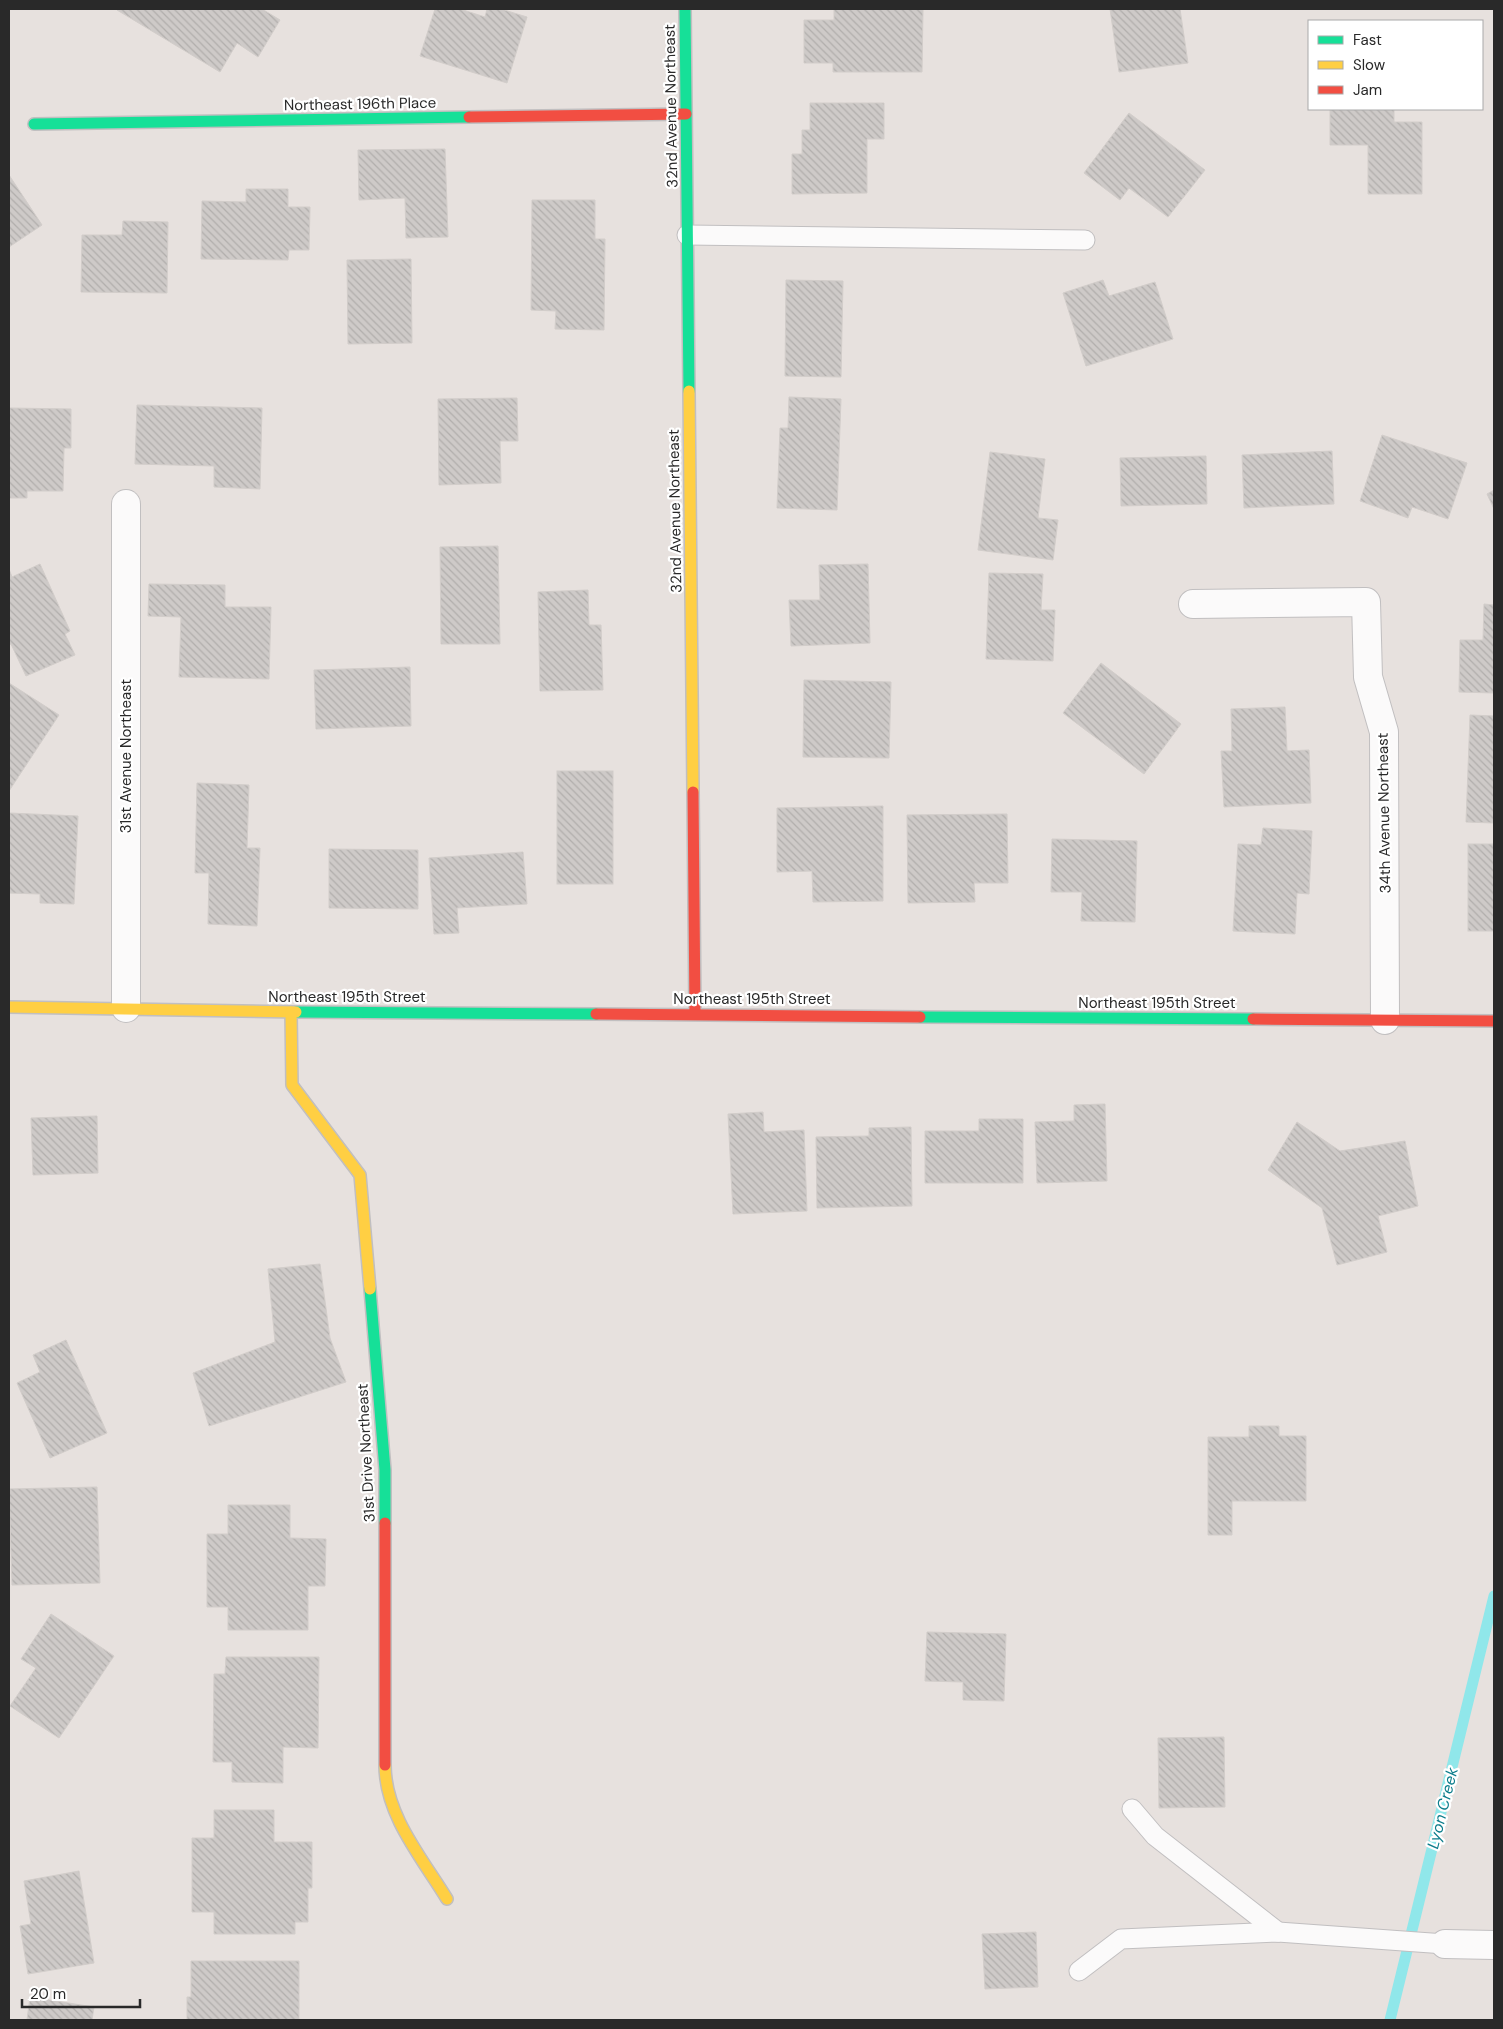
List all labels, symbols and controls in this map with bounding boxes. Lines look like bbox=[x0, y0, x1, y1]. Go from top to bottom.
legend bbox=[1308, 20, 1483, 110]
street label: 32nd Avenue Northeast bbox=[660, 24, 682, 188]
text: Fast bbox=[1353, 30, 1382, 50]
text: Slow bbox=[1353, 55, 1386, 75]
text: Jam bbox=[1353, 80, 1382, 100]
street label: Northeast 196th Place bbox=[284, 93, 436, 115]
street label: 32nd Avenue Northeast bbox=[664, 429, 686, 593]
street label: 31st Avenue Northeast bbox=[116, 679, 136, 833]
street label: 34th Avenue Northeast bbox=[1373, 732, 1395, 893]
street label: Northeast 195th Street bbox=[268, 987, 426, 1007]
street label: Northeast 195th Street bbox=[673, 989, 831, 1009]
street label: Northeast 195th Street bbox=[1078, 993, 1236, 1013]
street label: 31st Drive Northeast bbox=[352, 1383, 380, 1523]
water label: Lyon Creek bbox=[1422, 1764, 1463, 1851]
scale bar bbox=[22, 1976, 140, 2008]
text: 20 m bbox=[30, 1984, 66, 2004]

